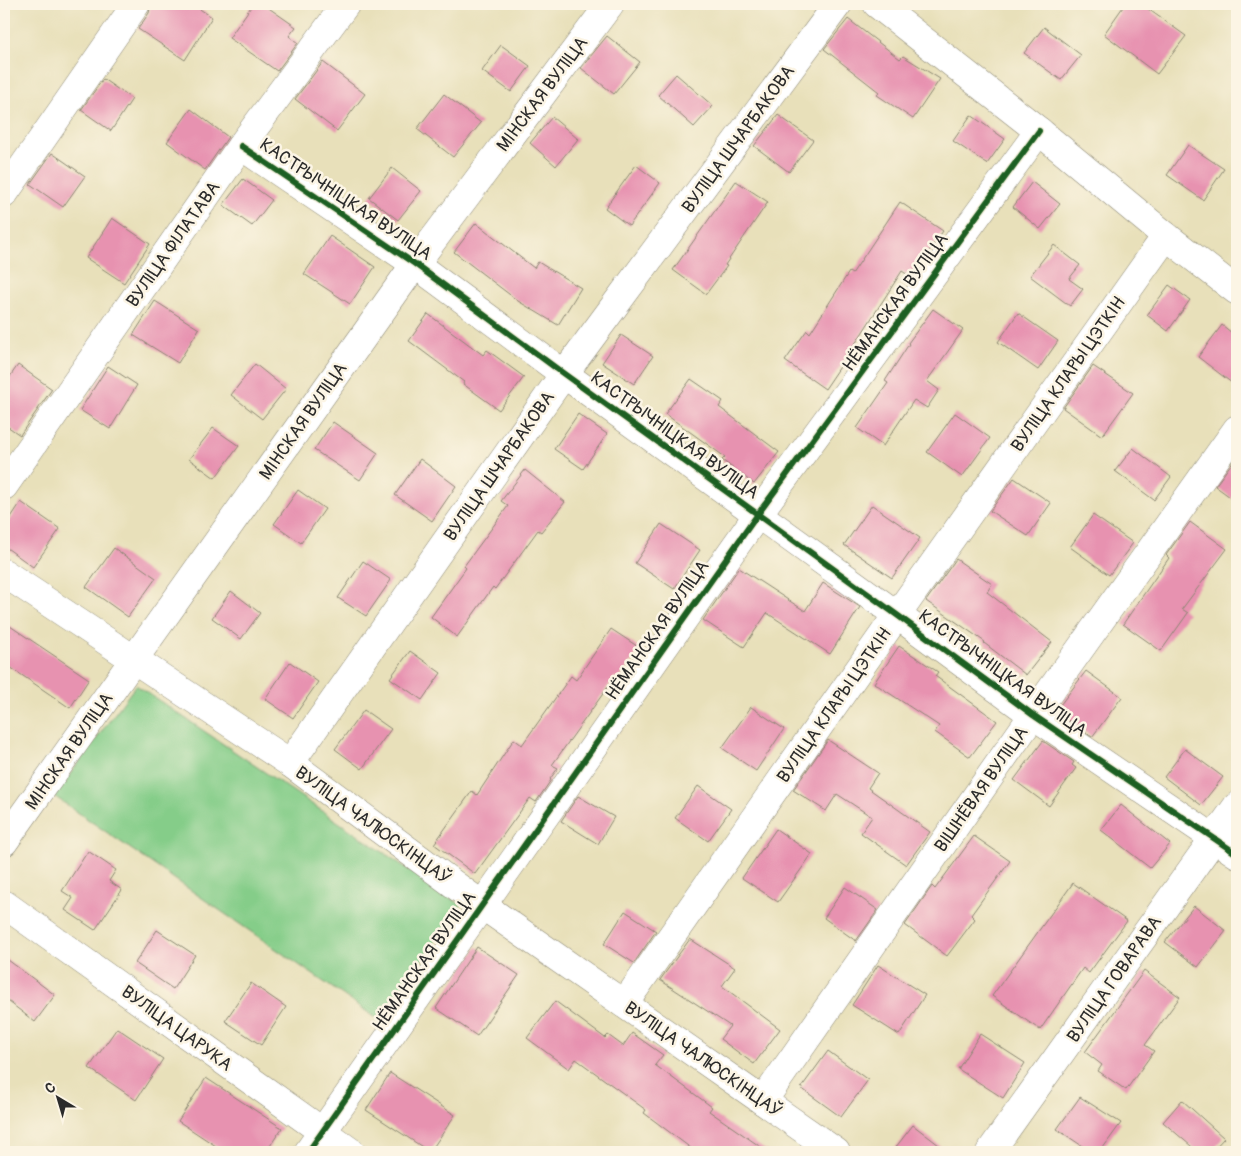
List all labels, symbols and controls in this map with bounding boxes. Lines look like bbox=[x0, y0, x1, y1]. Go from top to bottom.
street label: МІНСКАЯ ВУЛІЦА bbox=[492, 32, 593, 156]
street label: ВУЛІЦА ШЧАРБАКОВА bbox=[677, 60, 800, 218]
street label: КАСТРЫЧНІЦКАЯ ВУЛІЦА bbox=[255, 133, 436, 266]
street label: ВУЛІЦА ФІЛАТАВА bbox=[121, 177, 226, 312]
street label: НЁМАНСКАЯ ВУЛІЦА bbox=[837, 228, 954, 376]
street label: ВУЛІЦА КЛАРЫ ЦЭТКІН bbox=[1006, 292, 1131, 456]
street label: МІНСКАЯ ВУЛІЦА bbox=[254, 358, 353, 485]
street label: КАСТРЫЧНІЦКАЯ ВУЛІЦА bbox=[586, 367, 764, 504]
street label: ВУЛІЦА ШЧАРБАКОВА bbox=[439, 387, 560, 546]
street label: НЁМАНСКАЯ ВУЛІЦА bbox=[600, 556, 714, 705]
street label: КАСТРЫЧНІЦКАЯ ВУЛІЦА bbox=[914, 605, 1092, 742]
street label: ВУЛІЦА КЛАРЫ ЦЭТКІН bbox=[772, 623, 897, 787]
street label: МІНСКАЯ ВУЛІЦА bbox=[20, 688, 119, 815]
street label: ВІШНЁВАЯ ВУЛІЦА bbox=[929, 722, 1034, 857]
street label: ВУЛІЦА ЧАЛЮСКІНЦАЎ bbox=[291, 761, 455, 890]
street label: НЁМАНСКАЯ ВУЛІЦА bbox=[367, 887, 481, 1036]
street label: ВУЛІЦА ГОВАРАВА bbox=[1062, 911, 1167, 1047]
street label: ВУЛІЦА ЦАРУКА bbox=[117, 980, 237, 1077]
street label: ВУЛІЦА ЧАЛЮСКІНЦАЎ bbox=[620, 997, 786, 1122]
north arrow bbox=[32, 1074, 82, 1124]
text: С bbox=[42, 1079, 59, 1098]

